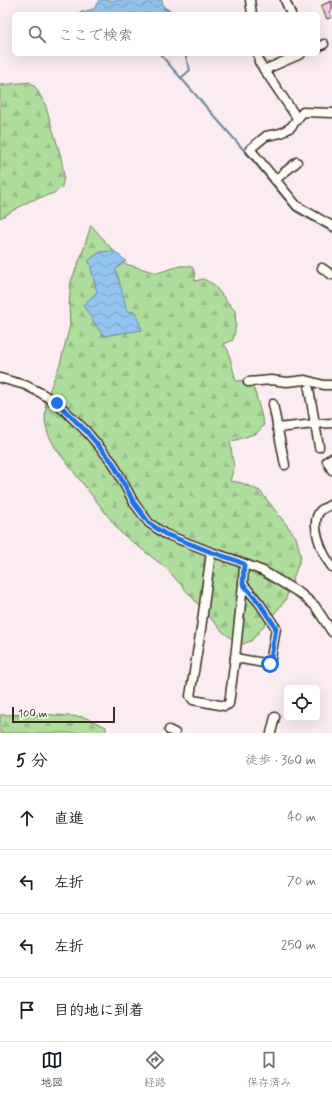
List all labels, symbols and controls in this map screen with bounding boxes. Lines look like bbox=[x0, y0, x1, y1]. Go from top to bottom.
search box bbox=[12, 12, 320, 56]
icon: search bbox=[26, 23, 48, 45]
text: ここで検索 bbox=[58, 26, 133, 46]
route end bbox=[48, 394, 66, 412]
route start bbox=[261, 655, 279, 673]
map controls bbox=[284, 685, 320, 721]
button: locate bbox=[284, 685, 320, 721]
scale bar bbox=[12, 705, 115, 724]
text: 100 m bbox=[18, 707, 48, 721]
text: 5 分 bbox=[16, 750, 48, 772]
text: 徒歩 · 360 m bbox=[245, 752, 316, 769]
icon: ahead bbox=[16, 807, 38, 829]
text: 直進 bbox=[54, 809, 84, 829]
text: 40 m bbox=[287, 809, 316, 826]
icon: left bbox=[16, 871, 38, 893]
text: 左折 bbox=[54, 873, 84, 893]
text: 70 m bbox=[287, 873, 316, 890]
icon: left bbox=[16, 935, 38, 957]
text: 左折 bbox=[54, 937, 84, 957]
text: 250 m bbox=[281, 937, 316, 954]
icon: arrive bbox=[16, 999, 38, 1021]
text: 目的地に到着 bbox=[54, 1001, 144, 1021]
tab: 地図 bbox=[41, 1049, 63, 1090]
tab: 経路 bbox=[144, 1049, 166, 1090]
tab: 保存済み bbox=[247, 1049, 291, 1090]

